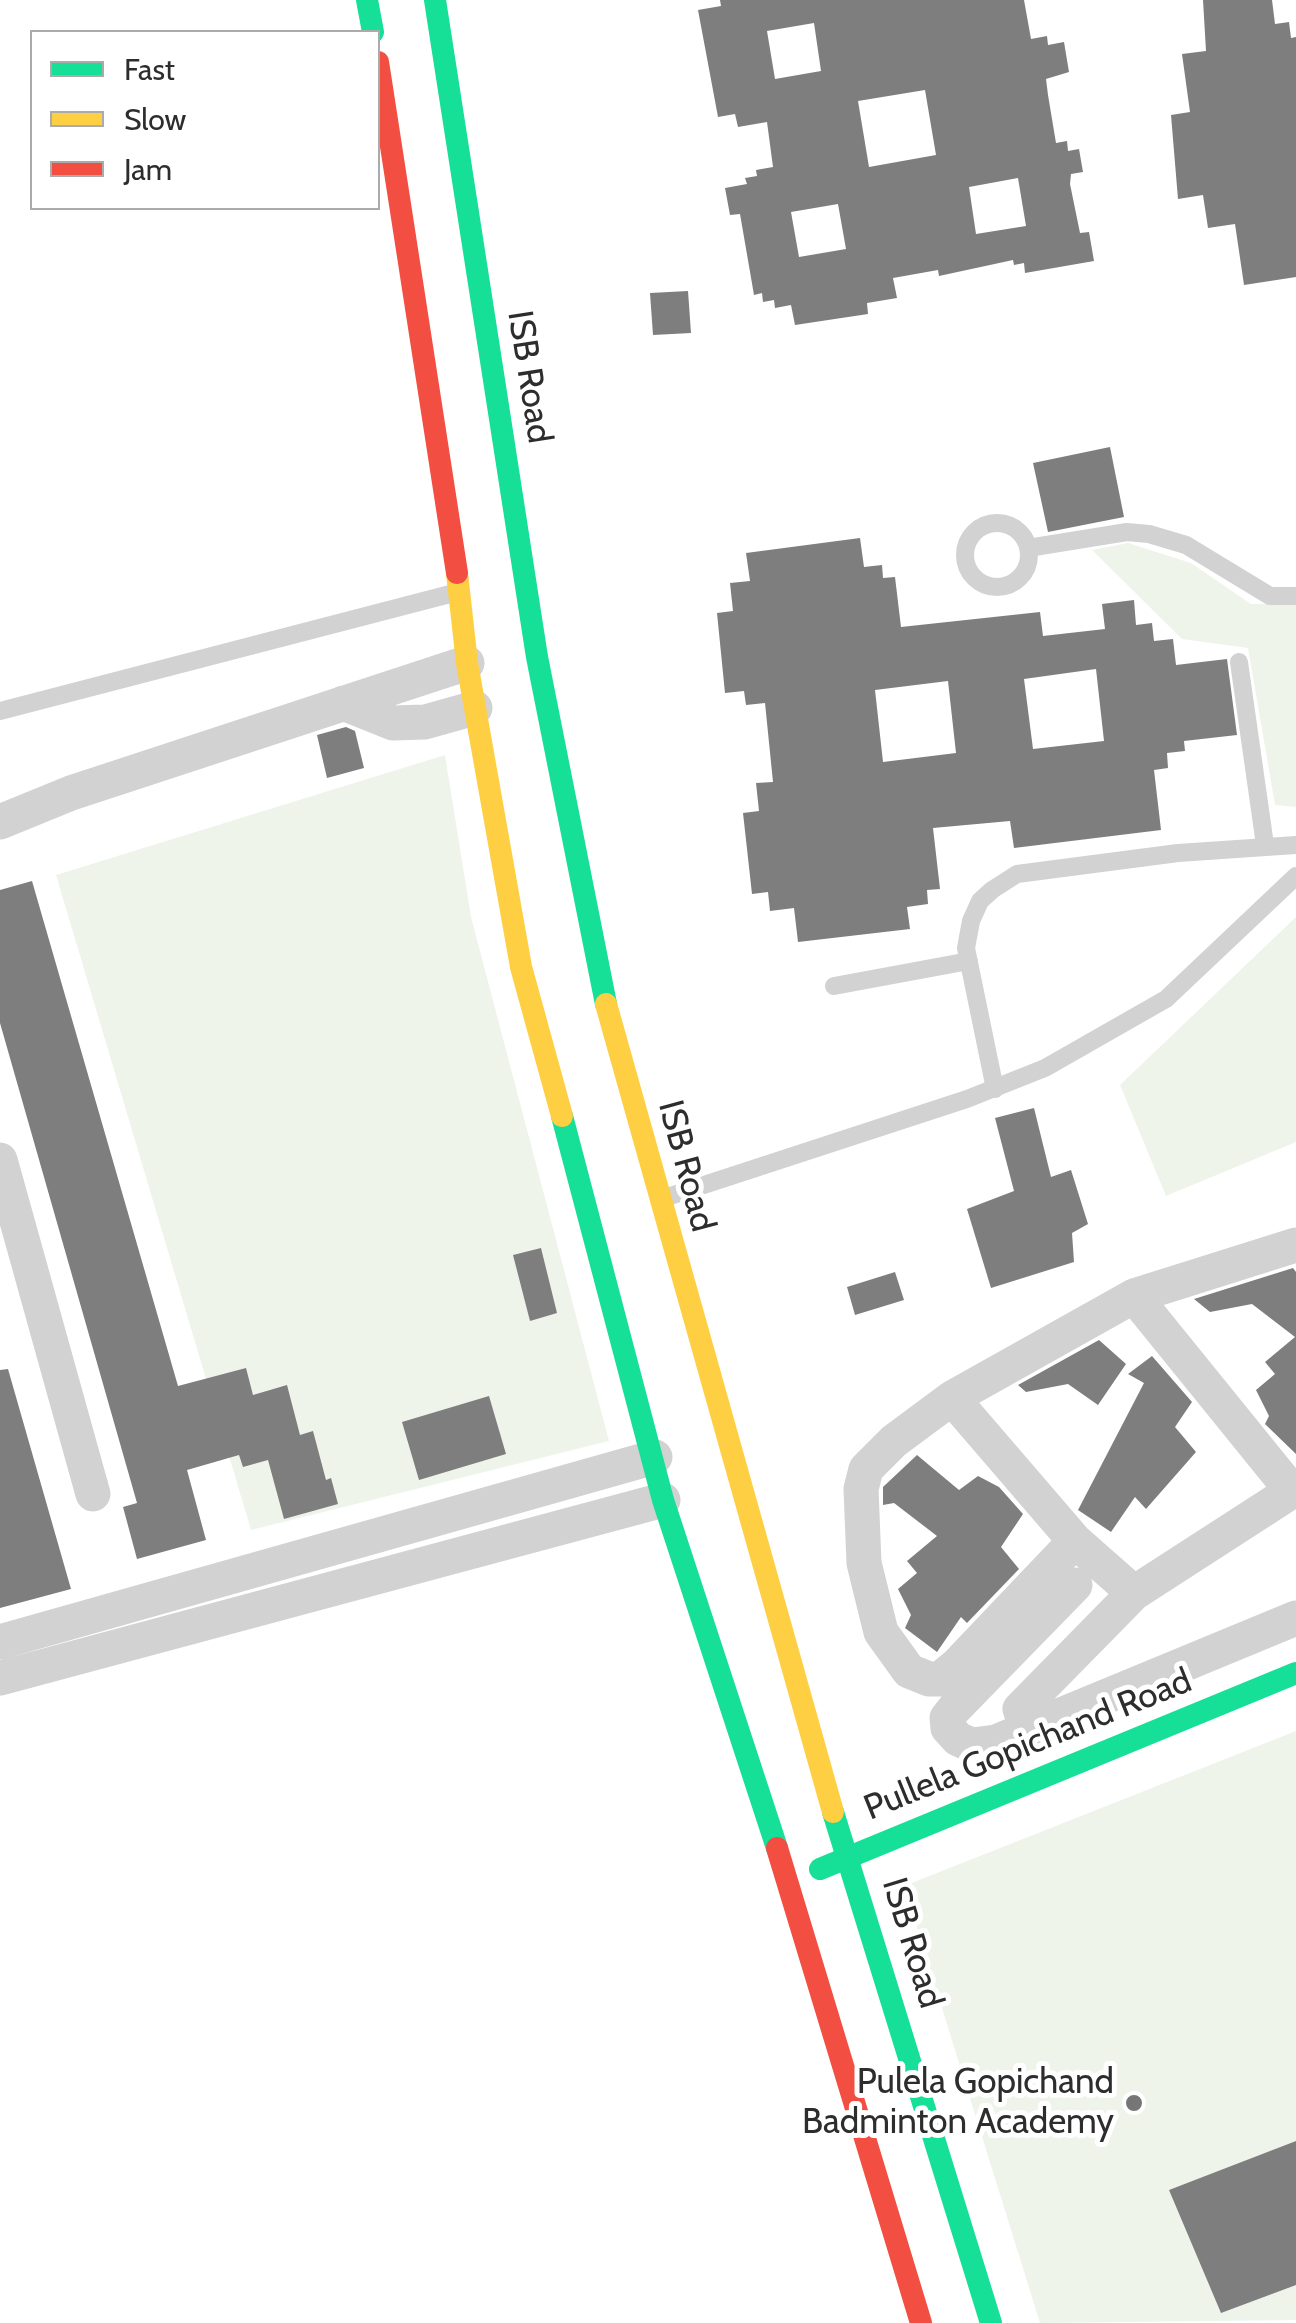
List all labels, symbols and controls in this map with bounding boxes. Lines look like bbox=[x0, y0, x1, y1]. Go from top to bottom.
legend bbox=[30, 30, 380, 210]
text: Fast bbox=[124, 51, 175, 88]
text: Slow bbox=[124, 101, 186, 138]
text: Jam bbox=[124, 151, 172, 188]
street label: ISB Road bbox=[498, 308, 560, 446]
street label: ISB Road bbox=[648, 1096, 724, 1236]
street label: Pullela Gopichand Road bbox=[858, 1660, 1198, 1830]
street label: ISB Road bbox=[872, 1873, 952, 2013]
place label: Pulela Gopichand Badminton Academy bbox=[802, 2062, 1114, 2144]
marker: Pulela Gopichand Badminton Academy bbox=[1123, 2092, 1145, 2114]

